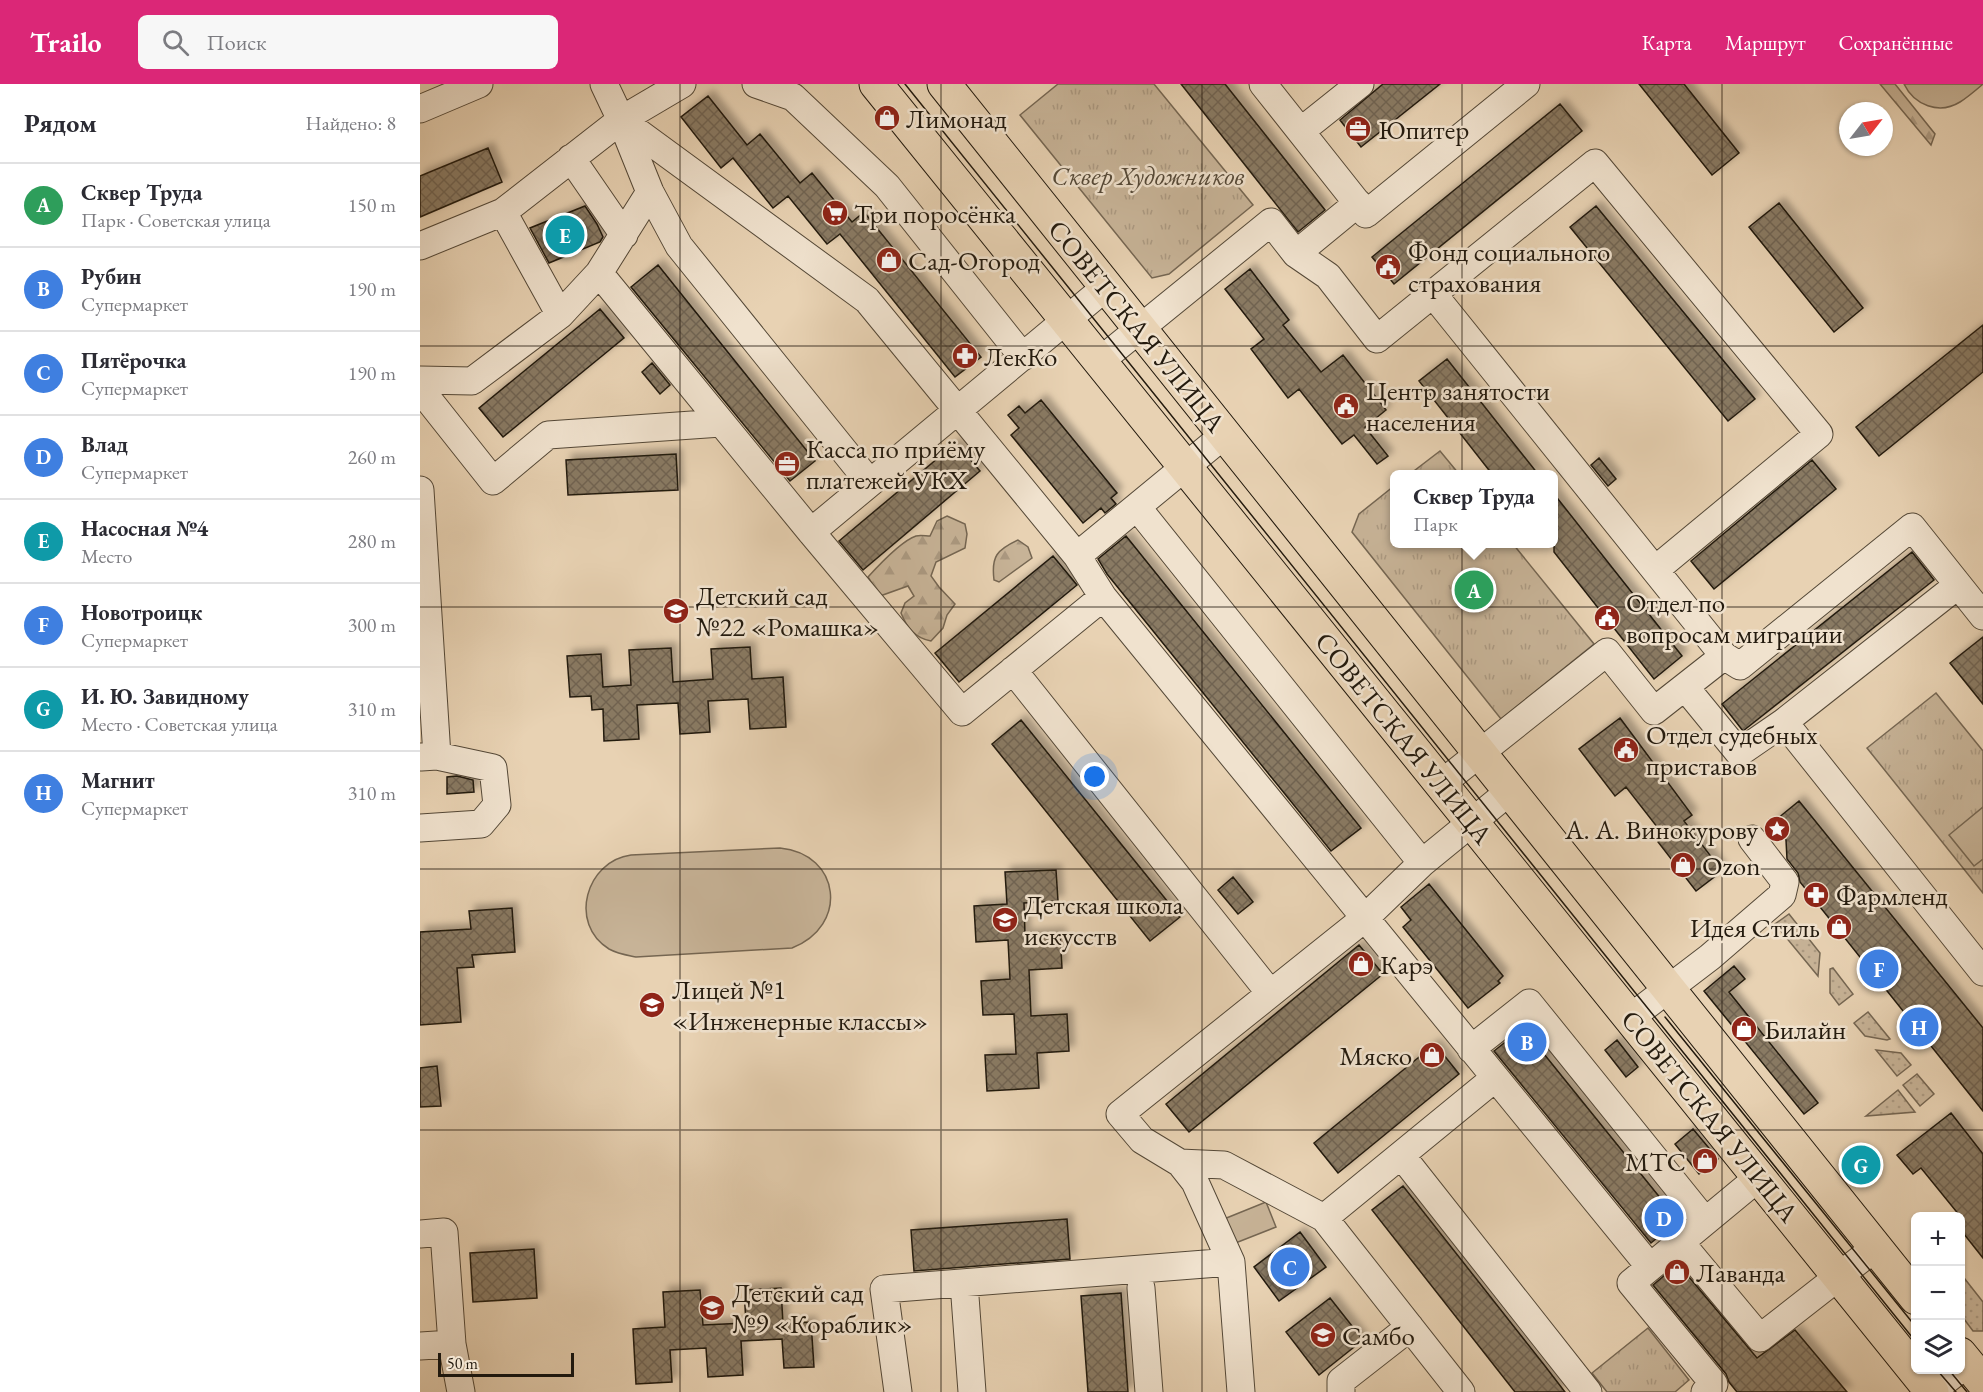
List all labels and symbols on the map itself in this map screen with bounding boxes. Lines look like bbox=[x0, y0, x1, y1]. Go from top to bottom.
place label: Лимонад bbox=[906, 101, 1007, 136]
north arrow bbox=[1839, 102, 1893, 156]
shop icon: Лимонад bbox=[872, 103, 902, 133]
place label: Юпитер bbox=[1378, 112, 1469, 147]
office icon: Юпитер bbox=[1343, 114, 1373, 144]
park label: Сквер Художников bbox=[1051, 158, 1245, 193]
place label: Три поросёнка bbox=[854, 196, 1016, 231]
supermarket icon: Три поросёнка bbox=[820, 198, 850, 228]
pin: E bbox=[546, 212, 584, 258]
street label: СОВЕТСКАЯ УЛИЦА bbox=[1040, 213, 1234, 440]
place label: Фонд социального страхования bbox=[1408, 234, 1610, 300]
place label: Сад-Огород bbox=[908, 243, 1040, 278]
shop icon: Сад-Огород bbox=[874, 245, 904, 275]
public building icon: Фонд социального страхования bbox=[1373, 252, 1403, 282]
place label: ЛекКо bbox=[984, 339, 1057, 374]
pharmacy icon: ЛекКо bbox=[950, 341, 980, 371]
place label: Центр занятости населения bbox=[1366, 373, 1550, 439]
public building icon: Центр занятости населения bbox=[1331, 391, 1361, 421]
place label: Касса по приёму платежей УКХ bbox=[806, 431, 985, 497]
office icon: Касса по приёму платежей УКХ bbox=[772, 449, 802, 479]
pin: A bbox=[1454, 568, 1494, 612]
place label: Детский сад №22 «Ромашка» bbox=[696, 578, 879, 644]
place label: Отдел по вопросам миграции bbox=[1626, 585, 1843, 651]
school or university icon: Детский сад №22 «Ромашка» bbox=[661, 596, 691, 626]
public building icon: Отдел по вопросам миграции bbox=[1592, 603, 1622, 633]
street label: СОВЕТСКАЯ УЛИЦА bbox=[1307, 625, 1501, 852]
place label: Отдел судебных приставов bbox=[1646, 717, 1818, 783]
public building icon: Отдел судебных приставов bbox=[1611, 735, 1641, 765]
your location bbox=[1080, 762, 1109, 791]
place label: А. А. Винокурову bbox=[1564, 812, 1758, 847]
place icon: А. А. Винокурову bbox=[1762, 814, 1792, 844]
place label: Ozon bbox=[1702, 848, 1760, 883]
shop icon: Ozon bbox=[1668, 850, 1698, 880]
place label: Фармленд bbox=[1836, 878, 1948, 913]
pharmacy icon: Фармленд bbox=[1801, 880, 1831, 910]
place label: Детская школа искусств bbox=[1024, 887, 1184, 953]
school or university icon: Детская школа искусств bbox=[990, 905, 1020, 935]
place label: Идея Стиль bbox=[1690, 910, 1820, 945]
shop icon: Идея Стиль bbox=[1824, 912, 1854, 942]
pin: F bbox=[1860, 946, 1898, 992]
place label: Карэ bbox=[1380, 947, 1433, 982]
shop icon: Карэ bbox=[1346, 949, 1376, 979]
place label: Лицей №1 «Инженерные классы» bbox=[672, 972, 928, 1038]
school or university icon: Лицей №1 «Инженерные классы» bbox=[637, 990, 667, 1020]
street label: СОВЕТСКАЯ УЛИЦА bbox=[1613, 1003, 1807, 1230]
pin: H bbox=[1900, 1004, 1938, 1050]
place label: Билайн bbox=[1764, 1012, 1846, 1047]
shop icon: Билайн bbox=[1729, 1014, 1759, 1044]
pin: B bbox=[1508, 1020, 1546, 1064]
place label: Мяско bbox=[1339, 1038, 1412, 1073]
shop icon: Мяско bbox=[1417, 1040, 1447, 1070]
pin: G bbox=[1842, 1142, 1880, 1188]
place label: МТС bbox=[1625, 1144, 1686, 1179]
shop icon: МТС bbox=[1690, 1146, 1720, 1176]
pin: D bbox=[1644, 1196, 1684, 1240]
pin: C bbox=[1270, 1244, 1310, 1290]
place label: Лаванда bbox=[1696, 1255, 1786, 1290]
shop icon: Лаванда bbox=[1662, 1257, 1692, 1287]
place label: Детский сад №9 «Кораблик» bbox=[732, 1275, 913, 1341]
school or university icon: Детский сад №9 «Кораблик» bbox=[697, 1293, 727, 1323]
place label: Самбо bbox=[1342, 1318, 1415, 1353]
school or university icon: Самбо bbox=[1308, 1320, 1338, 1350]
scale bar bbox=[438, 1350, 574, 1378]

